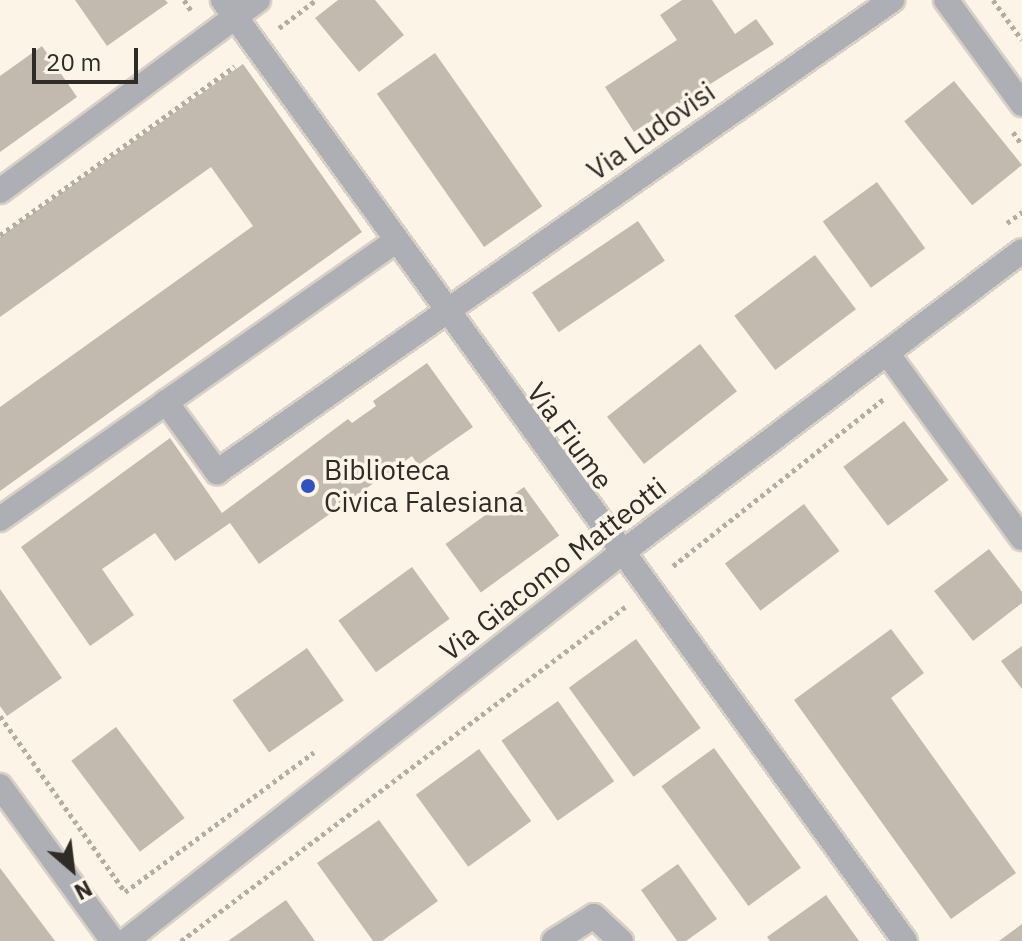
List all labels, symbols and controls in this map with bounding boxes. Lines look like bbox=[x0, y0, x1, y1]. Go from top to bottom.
scale bar bbox=[36, 32, 142, 82]
text: 20 m bbox=[46, 46, 101, 78]
street label: Via Ludovisi bbox=[581, 75, 721, 187]
street label: Via Fiume bbox=[520, 376, 620, 496]
place label: Biblioteca Civica Falesiana bbox=[324, 453, 524, 519]
street label: Via Giacomo Matteotti bbox=[433, 470, 673, 668]
marker: Biblioteca Civica Falesiana bbox=[299, 477, 317, 495]
north arrow bbox=[32, 829, 112, 909]
text: N bbox=[70, 874, 97, 907]

